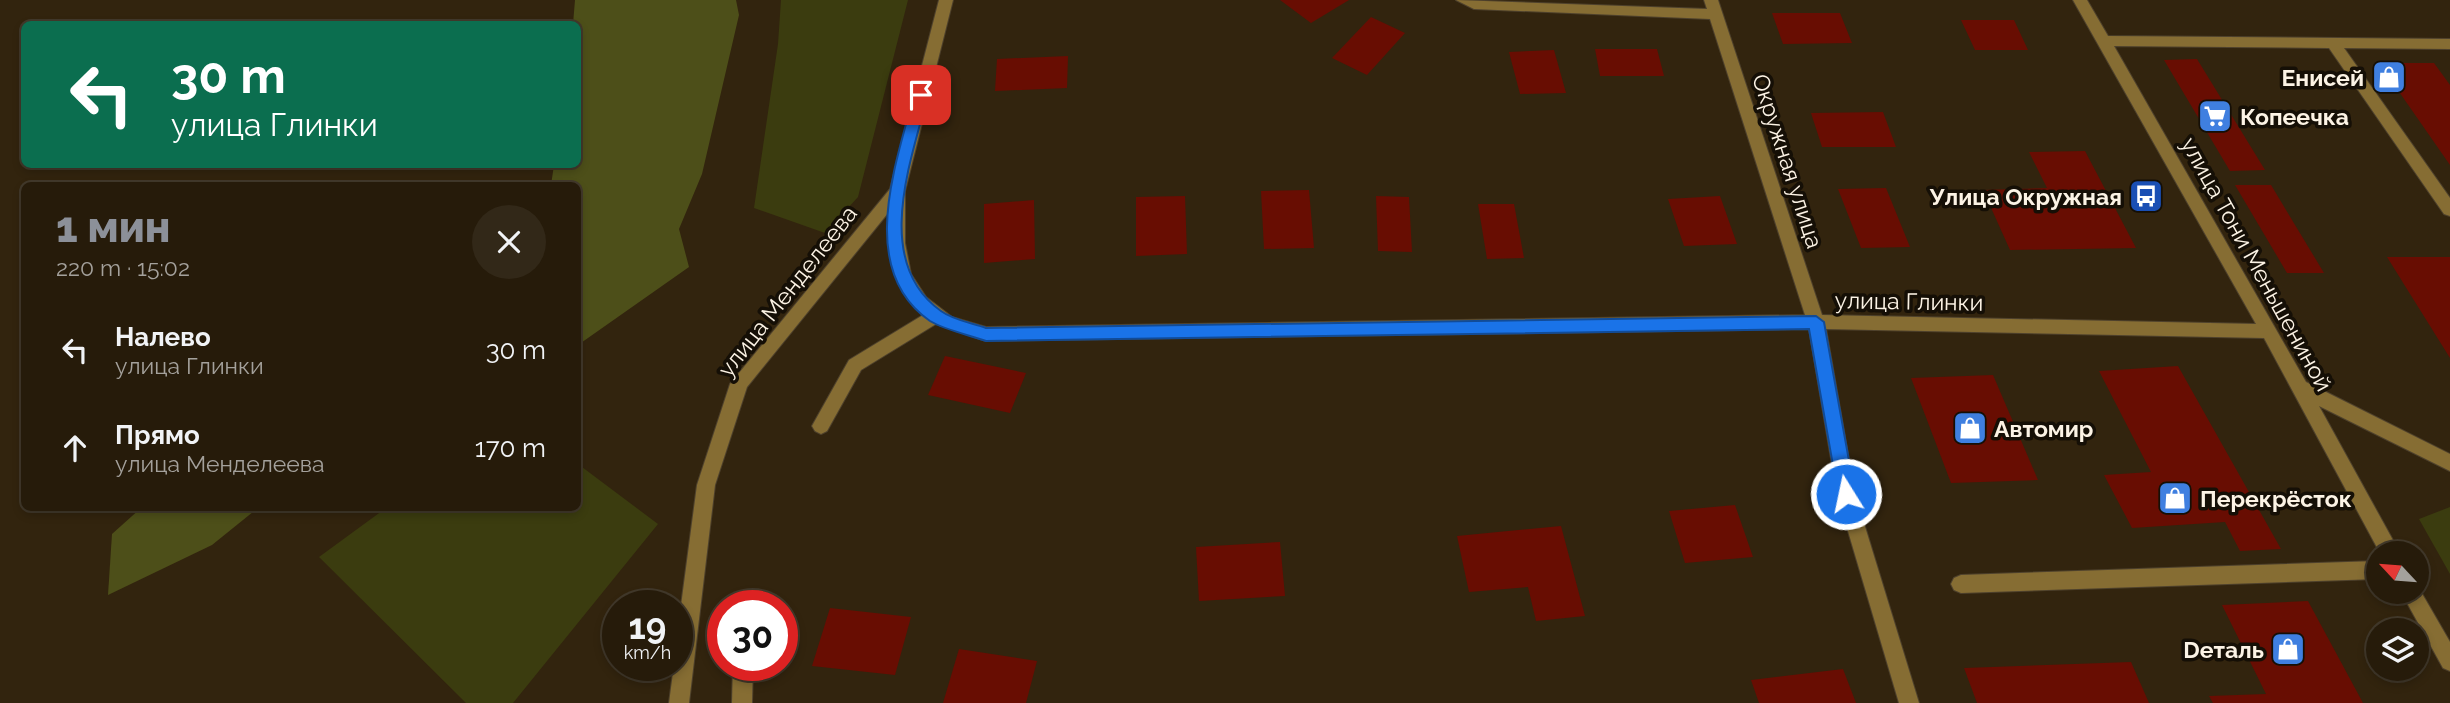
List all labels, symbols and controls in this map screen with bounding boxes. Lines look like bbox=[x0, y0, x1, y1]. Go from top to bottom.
text: 30 m bbox=[171, 47, 286, 104]
icon: left bbox=[56, 49, 147, 140]
shop icon: Енисей bbox=[2370, 58, 2408, 96]
place label: Енисей bbox=[2282, 64, 2364, 91]
pin bbox=[891, 65, 951, 125]
street label: Окружная улица bbox=[1747, 70, 1829, 252]
icon: arrive bbox=[902, 76, 940, 114]
supermarket icon: Копеечка bbox=[2196, 97, 2234, 135]
place label: Копеечка bbox=[2240, 103, 2349, 130]
text: улица Глинки bbox=[171, 106, 378, 143]
street label: улица Тони Меньшениной bbox=[2176, 132, 2338, 396]
bus stop icon: Улица Окружная bbox=[2127, 177, 2165, 215]
place label: Улица Окружная bbox=[1929, 183, 2122, 210]
street label: улица Менделеева bbox=[712, 200, 862, 382]
text: 1 мин bbox=[56, 203, 170, 252]
button: close bbox=[472, 205, 546, 279]
text: 220 m · 15:02 bbox=[56, 254, 190, 281]
street label: улица Глинки bbox=[1834, 286, 1984, 316]
text: Налево bbox=[115, 322, 211, 352]
icon: left bbox=[56, 331, 94, 369]
text: 30 m bbox=[486, 335, 546, 365]
text: улица Глинки bbox=[115, 352, 264, 379]
shop icon: Автомир bbox=[1951, 409, 1989, 447]
place label: Автомир bbox=[1994, 415, 2093, 442]
text: Прямо bbox=[115, 420, 200, 450]
icon: ahead bbox=[56, 429, 94, 467]
text: 170 m bbox=[475, 433, 546, 463]
text: улица Менделеева bbox=[115, 450, 325, 477]
position arrow bbox=[1809, 457, 1883, 531]
shop icon: Перекрёсток bbox=[2156, 479, 2194, 517]
place label: Перекрёсток bbox=[2200, 485, 2352, 512]
north arrow bbox=[2366, 541, 2429, 604]
map controls bbox=[2366, 541, 2429, 681]
speed limit sign: 30 bbox=[707, 590, 798, 681]
text: 19 bbox=[629, 606, 666, 647]
button: layers bbox=[2366, 618, 2429, 681]
shop icon: Dеталь bbox=[2269, 630, 2307, 668]
place label: Dеталь bbox=[2183, 636, 2264, 663]
text: km/h bbox=[624, 642, 671, 663]

